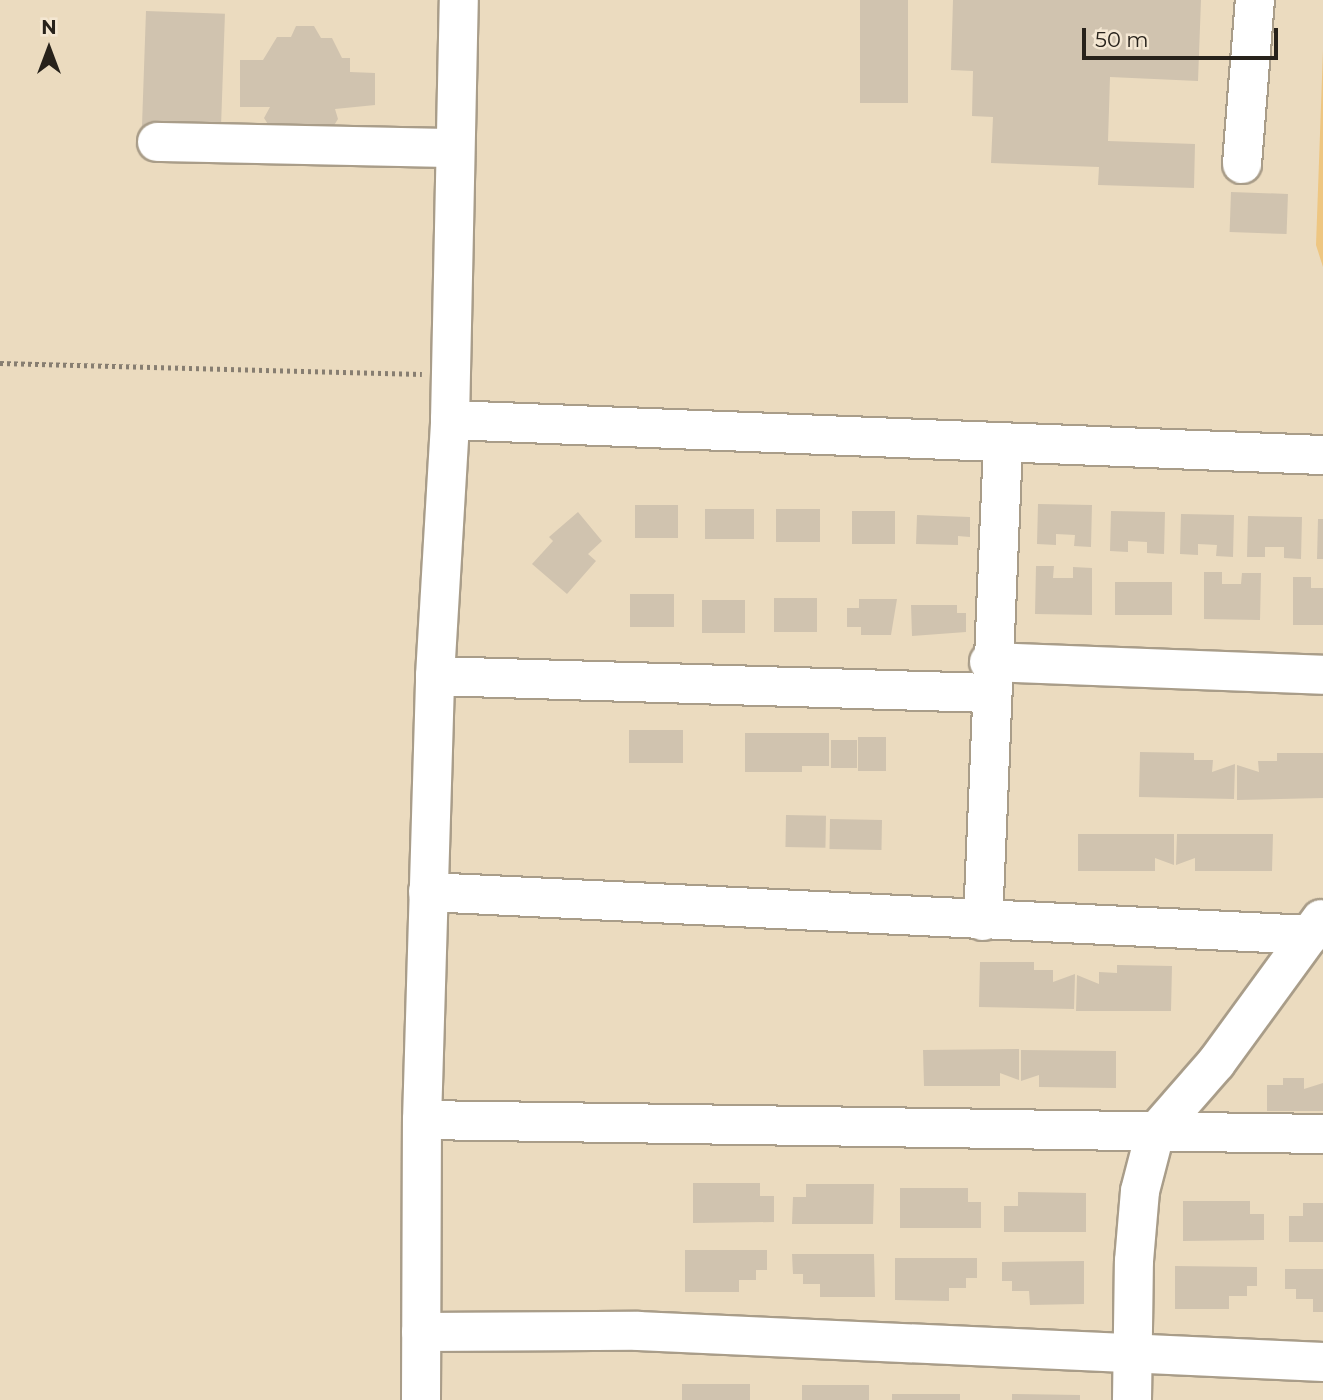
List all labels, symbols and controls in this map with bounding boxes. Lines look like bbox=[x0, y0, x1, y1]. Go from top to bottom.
north arrow bbox=[14, 14, 84, 84]
scale bar bbox=[1085, 14, 1281, 58]
text: N bbox=[41, 16, 57, 39]
text: 50 m bbox=[1095, 27, 1149, 52]

